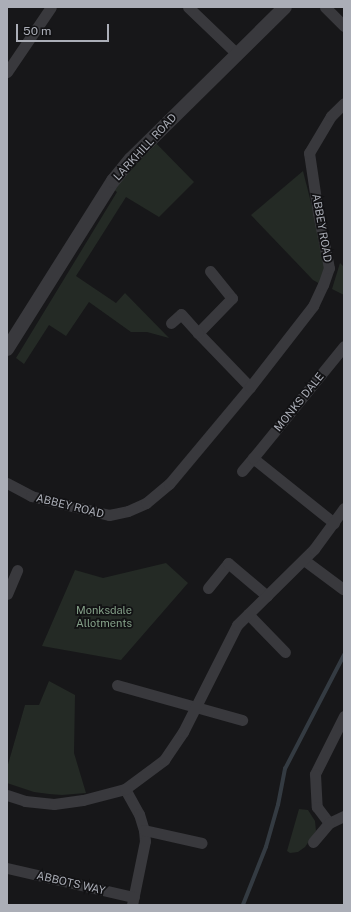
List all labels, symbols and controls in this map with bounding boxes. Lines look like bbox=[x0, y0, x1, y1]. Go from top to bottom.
scale bar bbox=[18, 16, 111, 42]
text: 50 m bbox=[23, 24, 51, 38]
street label: LARKHILL ROAD bbox=[111, 111, 179, 183]
street label: ABBEY ROAD bbox=[309, 193, 335, 263]
street label: MONKS DALE bbox=[271, 370, 327, 434]
street label: ABBEY ROAD bbox=[35, 491, 105, 521]
park label: Monksdale Allotments bbox=[76, 604, 132, 630]
street label: ABBOTS WAY bbox=[35, 869, 107, 897]

